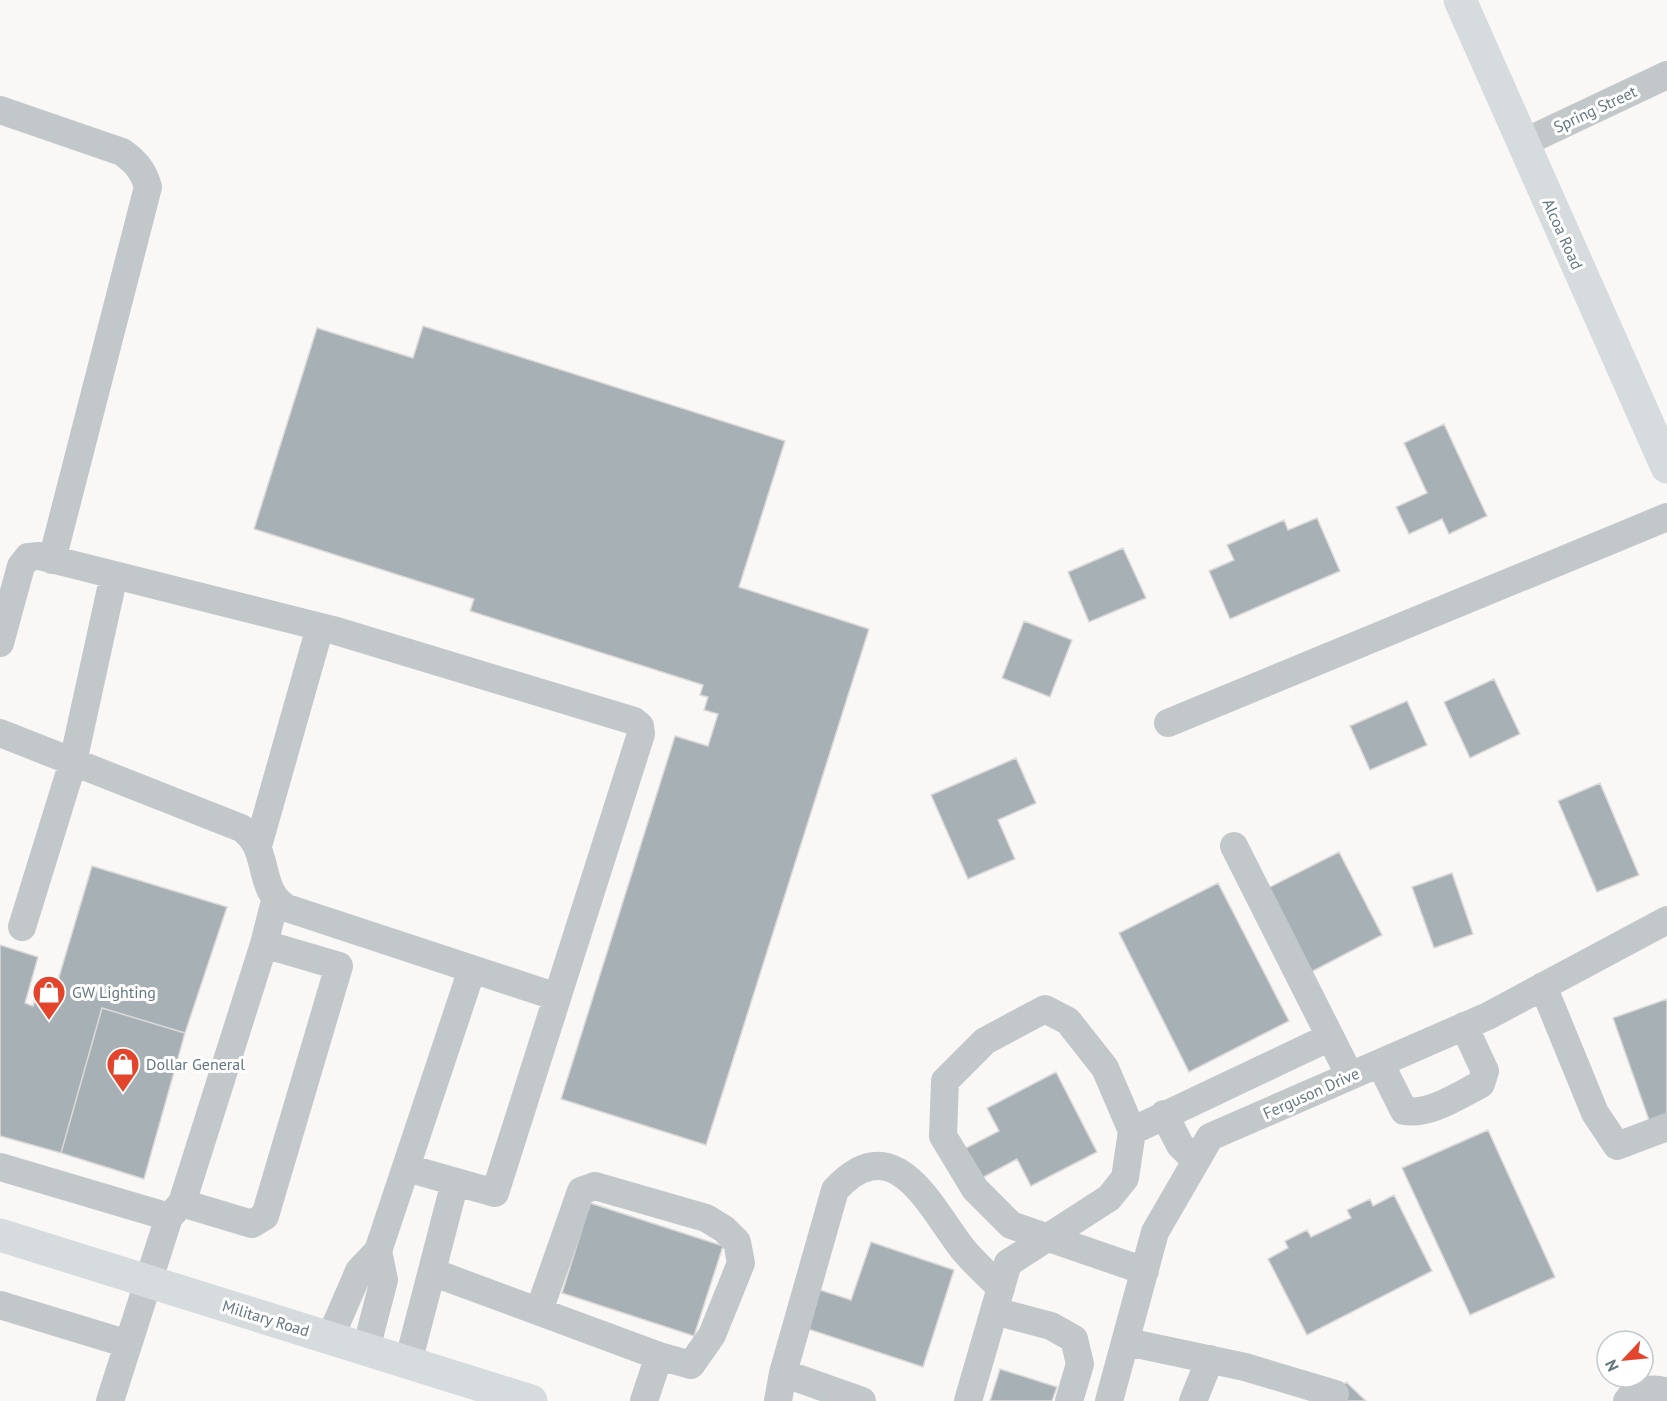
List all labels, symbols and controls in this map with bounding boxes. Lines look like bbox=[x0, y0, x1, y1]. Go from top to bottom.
street label: Spring Street bbox=[1550, 81, 1640, 137]
street label: Alcoa Road bbox=[1539, 195, 1587, 273]
shop icon: GW Lighting bbox=[31, 974, 67, 1021]
place label: GW Lighting bbox=[72, 982, 156, 1002]
shop icon: Dollar General bbox=[105, 1046, 141, 1093]
place label: Dollar General bbox=[146, 1054, 245, 1074]
street label: Ferguson Drive bbox=[1260, 1063, 1362, 1123]
street label: Military Road bbox=[220, 1295, 312, 1341]
north arrow bbox=[1595, 1329, 1655, 1389]
text: N bbox=[1600, 1356, 1623, 1375]

